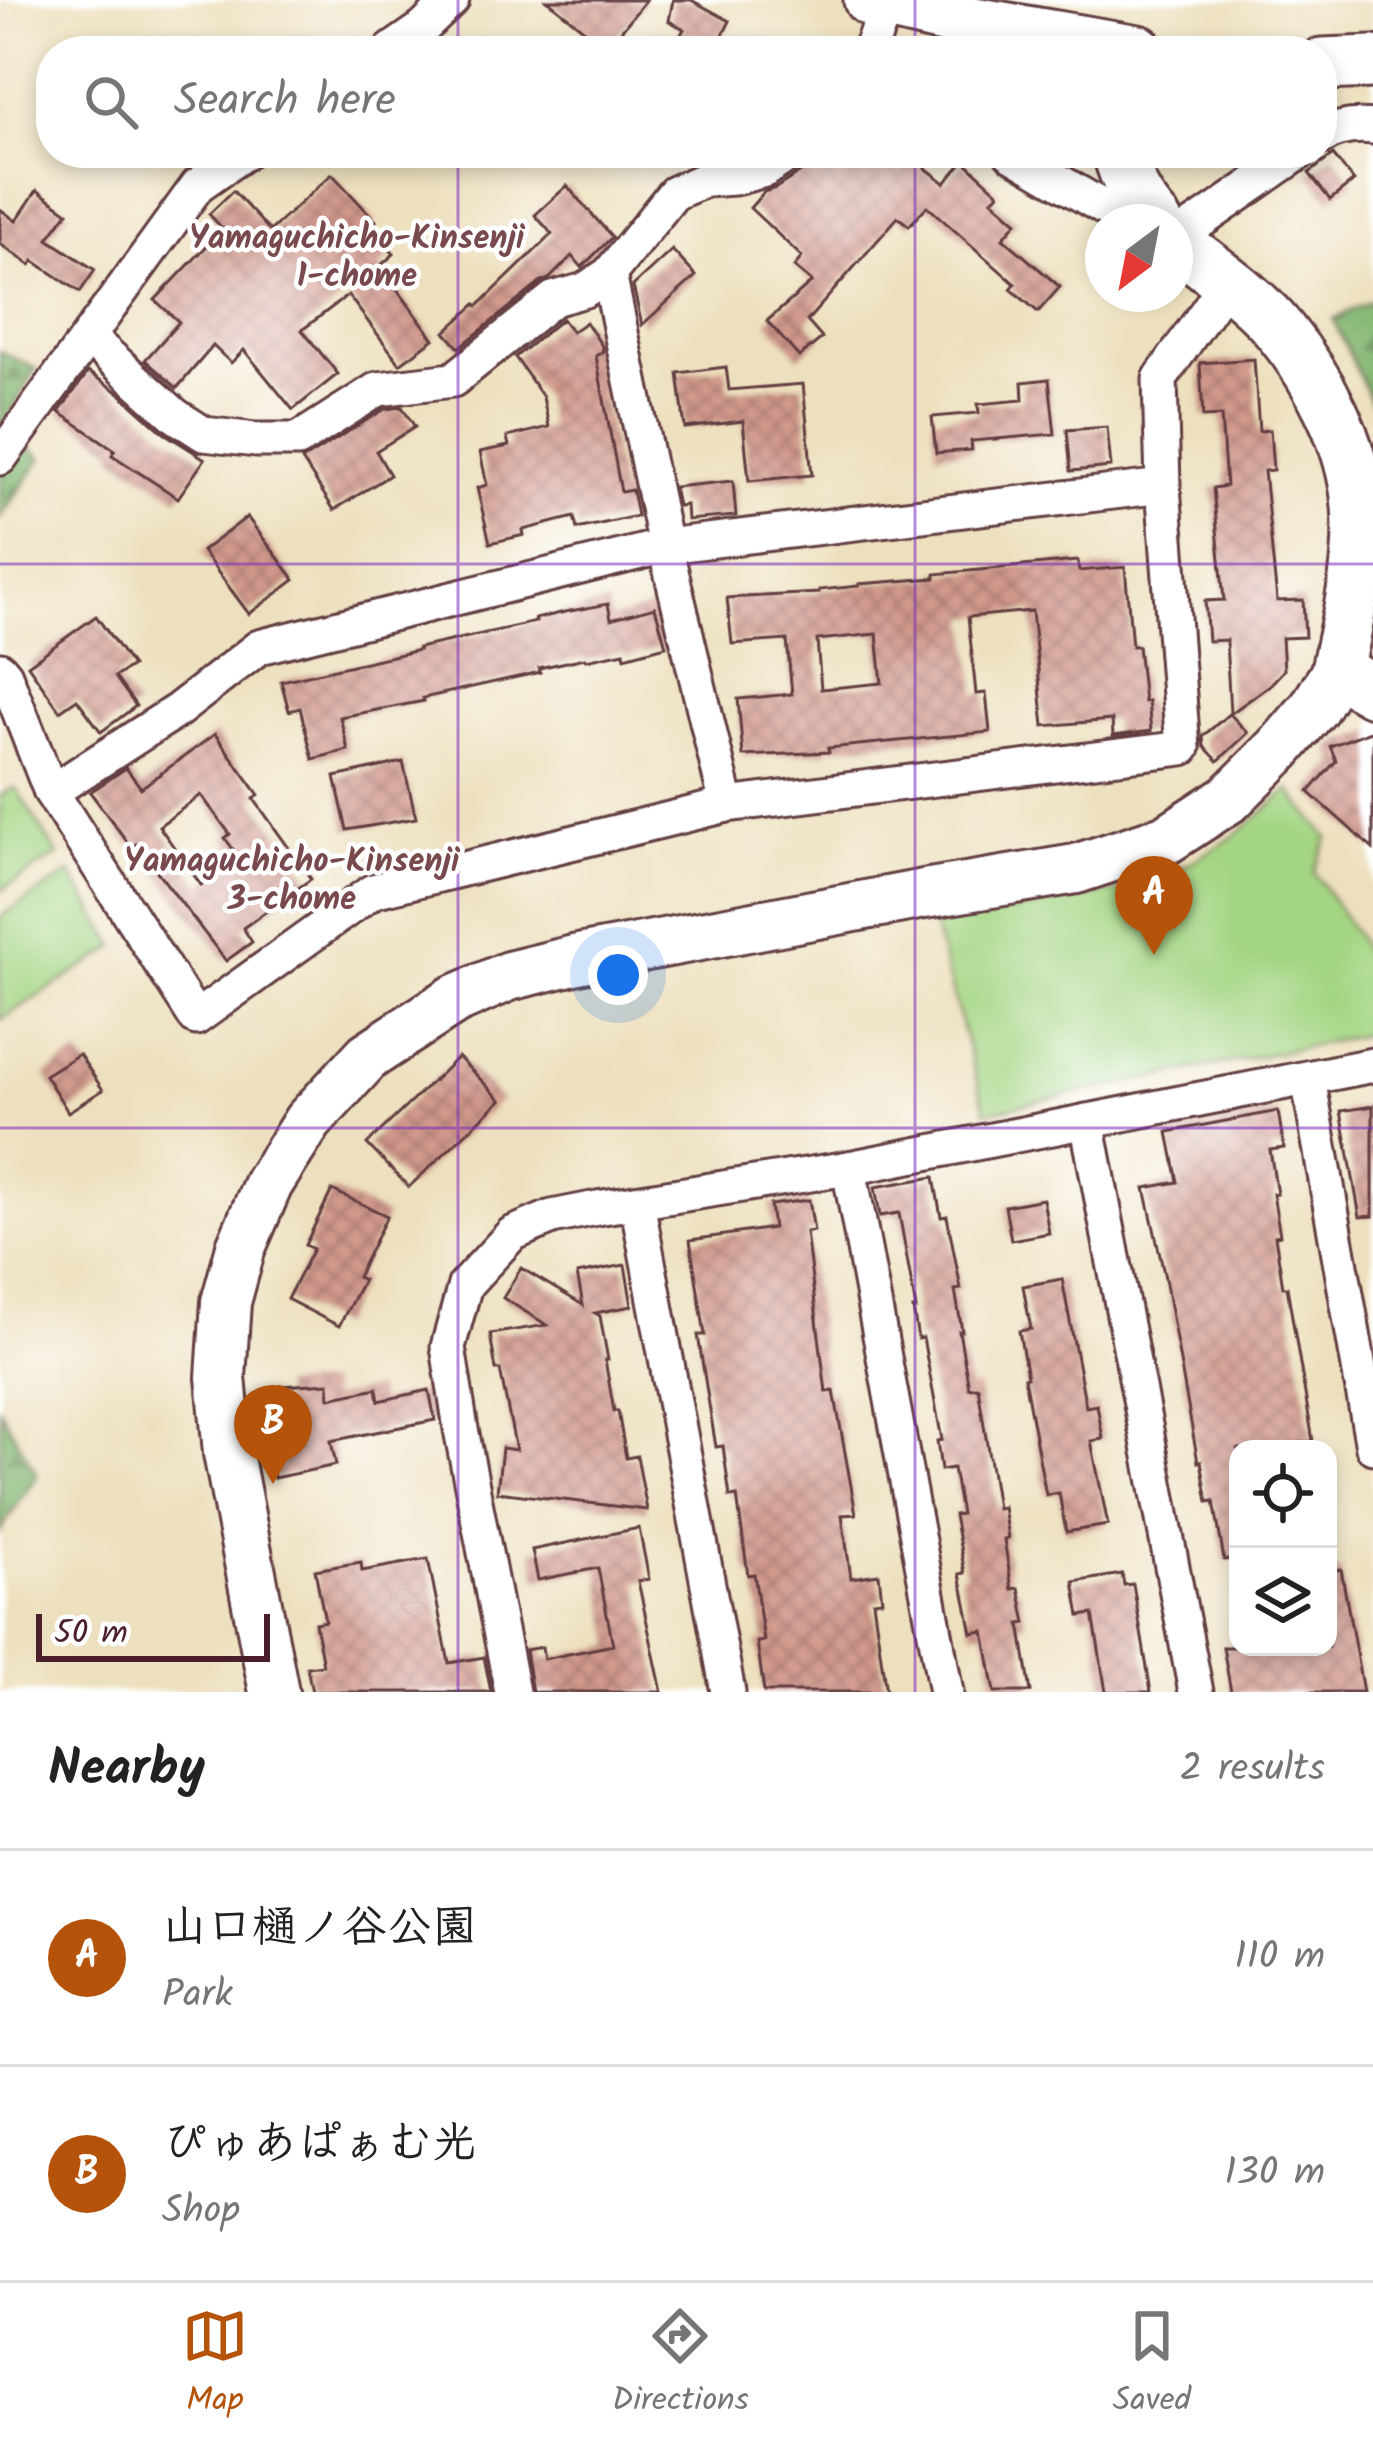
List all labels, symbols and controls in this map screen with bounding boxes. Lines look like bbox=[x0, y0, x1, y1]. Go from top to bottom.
search box bbox=[36, 36, 1337, 168]
text: Search here bbox=[174, 66, 396, 138]
icon: search bbox=[78, 69, 144, 135]
north arrow bbox=[1085, 204, 1193, 312]
district label: Yamaguchicho-Kinsenji 1-chome bbox=[189, 213, 526, 304]
district label: Yamaguchicho-Kinsenji 3-chome bbox=[124, 836, 461, 927]
pin: A bbox=[1115, 856, 1193, 955]
your location bbox=[588, 945, 648, 1005]
pin: B bbox=[234, 1385, 312, 1484]
map controls bbox=[1229, 1440, 1337, 1656]
button: locate bbox=[1229, 1440, 1337, 1548]
button: layers bbox=[1229, 1548, 1337, 1656]
scale bar bbox=[36, 1608, 270, 1661]
text: 50 m bbox=[54, 1608, 128, 1661]
text: Nearby bbox=[48, 1730, 205, 1811]
text: 2 results bbox=[1180, 1739, 1325, 1801]
text: 山口樋ノ谷公園 bbox=[162, 1893, 477, 1965]
text: A bbox=[75, 1927, 99, 1989]
text: 110 m bbox=[1234, 1927, 1325, 1989]
text: Park bbox=[162, 1965, 233, 2027]
text: ぴゅあぱぁむ光 bbox=[162, 2109, 477, 2181]
text: B bbox=[75, 2143, 99, 2205]
text: 130 m bbox=[1224, 2143, 1325, 2205]
text: Shop bbox=[162, 2181, 240, 2243]
tab: Map bbox=[182, 2303, 248, 2428]
tab: Directions bbox=[612, 2303, 749, 2428]
tab: Saved bbox=[1113, 2303, 1191, 2428]

